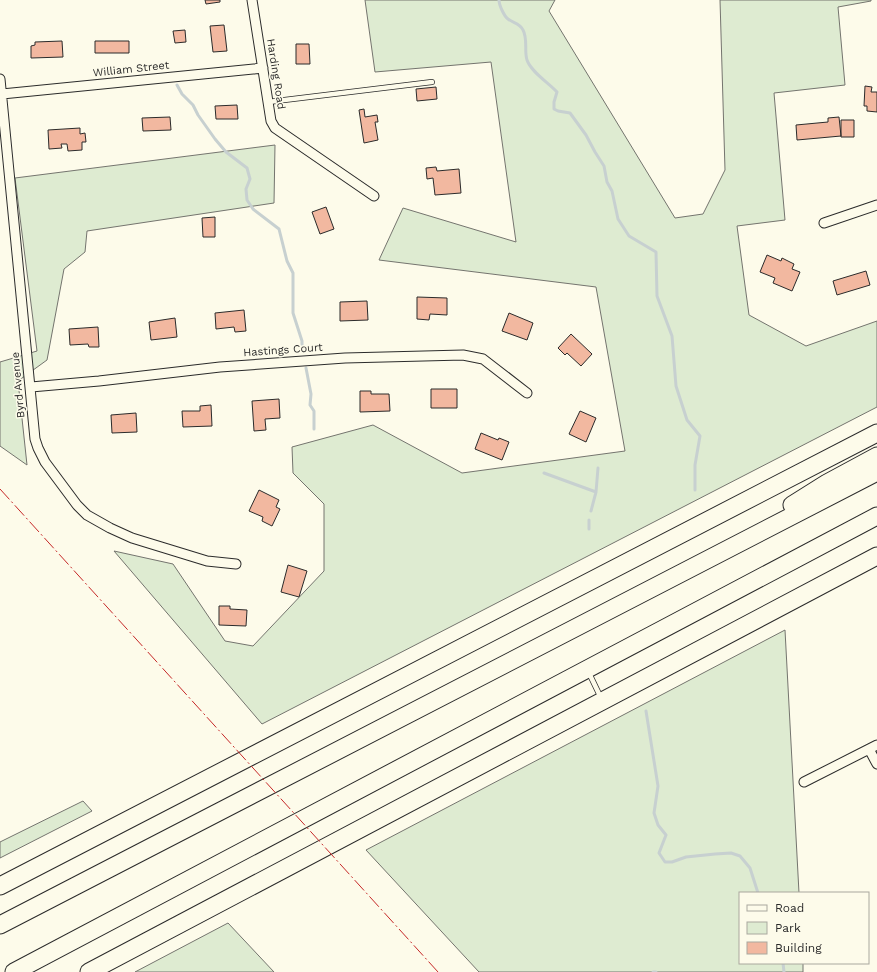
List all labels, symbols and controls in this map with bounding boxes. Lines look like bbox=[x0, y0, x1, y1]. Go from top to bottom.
street label: Harding Road bbox=[264, 38, 288, 110]
street label: William Street bbox=[92, 58, 170, 79]
street label: Hastings Court bbox=[243, 341, 323, 359]
street label: Byrd Avenue bbox=[9, 351, 27, 419]
legend bbox=[739, 892, 869, 964]
text: Road bbox=[775, 901, 804, 915]
text: Park bbox=[775, 921, 801, 935]
text: Building bbox=[775, 941, 822, 955]

